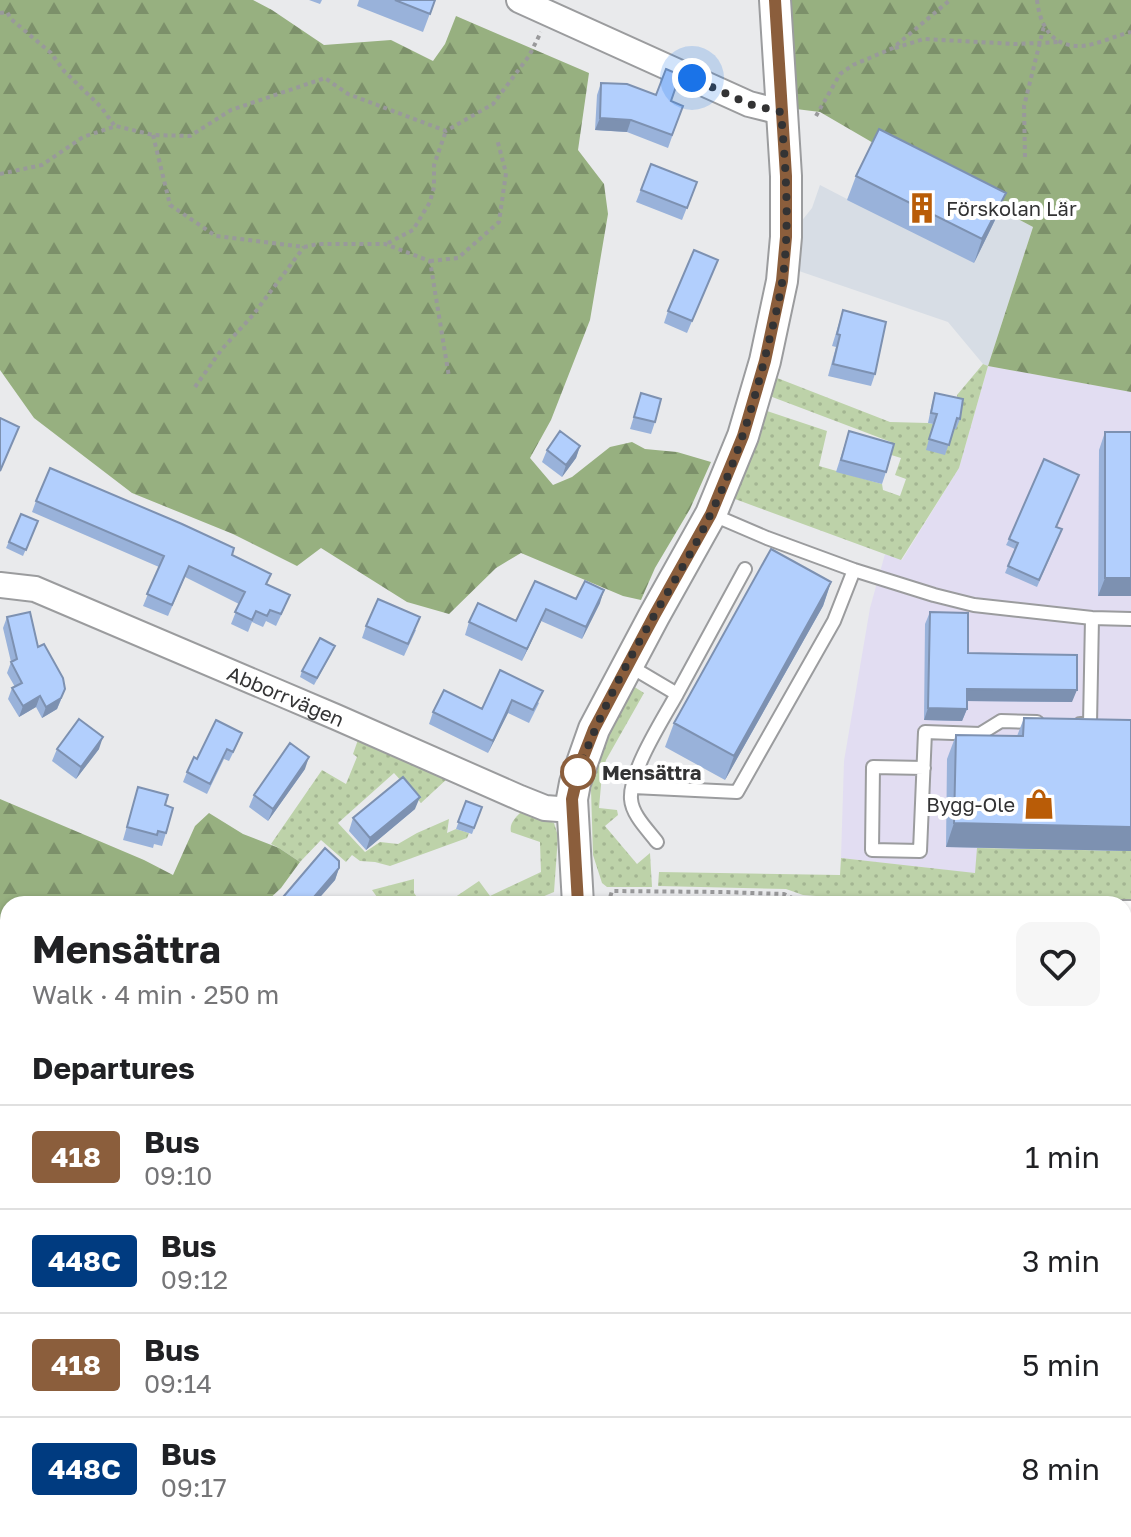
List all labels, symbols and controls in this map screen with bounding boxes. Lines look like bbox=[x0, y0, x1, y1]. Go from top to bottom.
your location bbox=[672, 58, 712, 98]
building icon: Förskolan Lär bbox=[905, 191, 939, 225]
place label: Förskolan Lär bbox=[946, 196, 1077, 220]
street label: Abborrvägen bbox=[224, 660, 348, 731]
marker: Mensättra bbox=[561, 755, 595, 789]
place label: Mensättra bbox=[602, 760, 701, 784]
shop icon: Bygg-Ole bbox=[1022, 787, 1056, 821]
place label: Bygg-Ole bbox=[926, 792, 1015, 816]
button: heart bbox=[1016, 922, 1100, 1006]
text: Mensättra bbox=[32, 926, 221, 971]
text: Walk · 4 min · 250 m bbox=[32, 979, 279, 1010]
text: Departures bbox=[32, 1050, 195, 1086]
text: Bus bbox=[144, 1124, 200, 1160]
text: 1 min bbox=[1025, 1139, 1100, 1175]
text: 418 bbox=[51, 1140, 101, 1173]
text: 09:10 bbox=[144, 1160, 212, 1191]
text: Bus bbox=[161, 1228, 217, 1264]
text: 3 min bbox=[1022, 1243, 1100, 1279]
text: 448C bbox=[48, 1244, 121, 1277]
text: 09:12 bbox=[161, 1264, 228, 1295]
text: Bus bbox=[144, 1332, 200, 1368]
text: 5 min bbox=[1022, 1347, 1100, 1383]
text: 418 bbox=[51, 1348, 101, 1381]
text: 09:14 bbox=[144, 1368, 212, 1399]
text: Bus bbox=[161, 1436, 217, 1472]
text: 8 min bbox=[1021, 1451, 1100, 1487]
text: 448C bbox=[48, 1452, 121, 1485]
text: 09:17 bbox=[161, 1472, 227, 1503]

